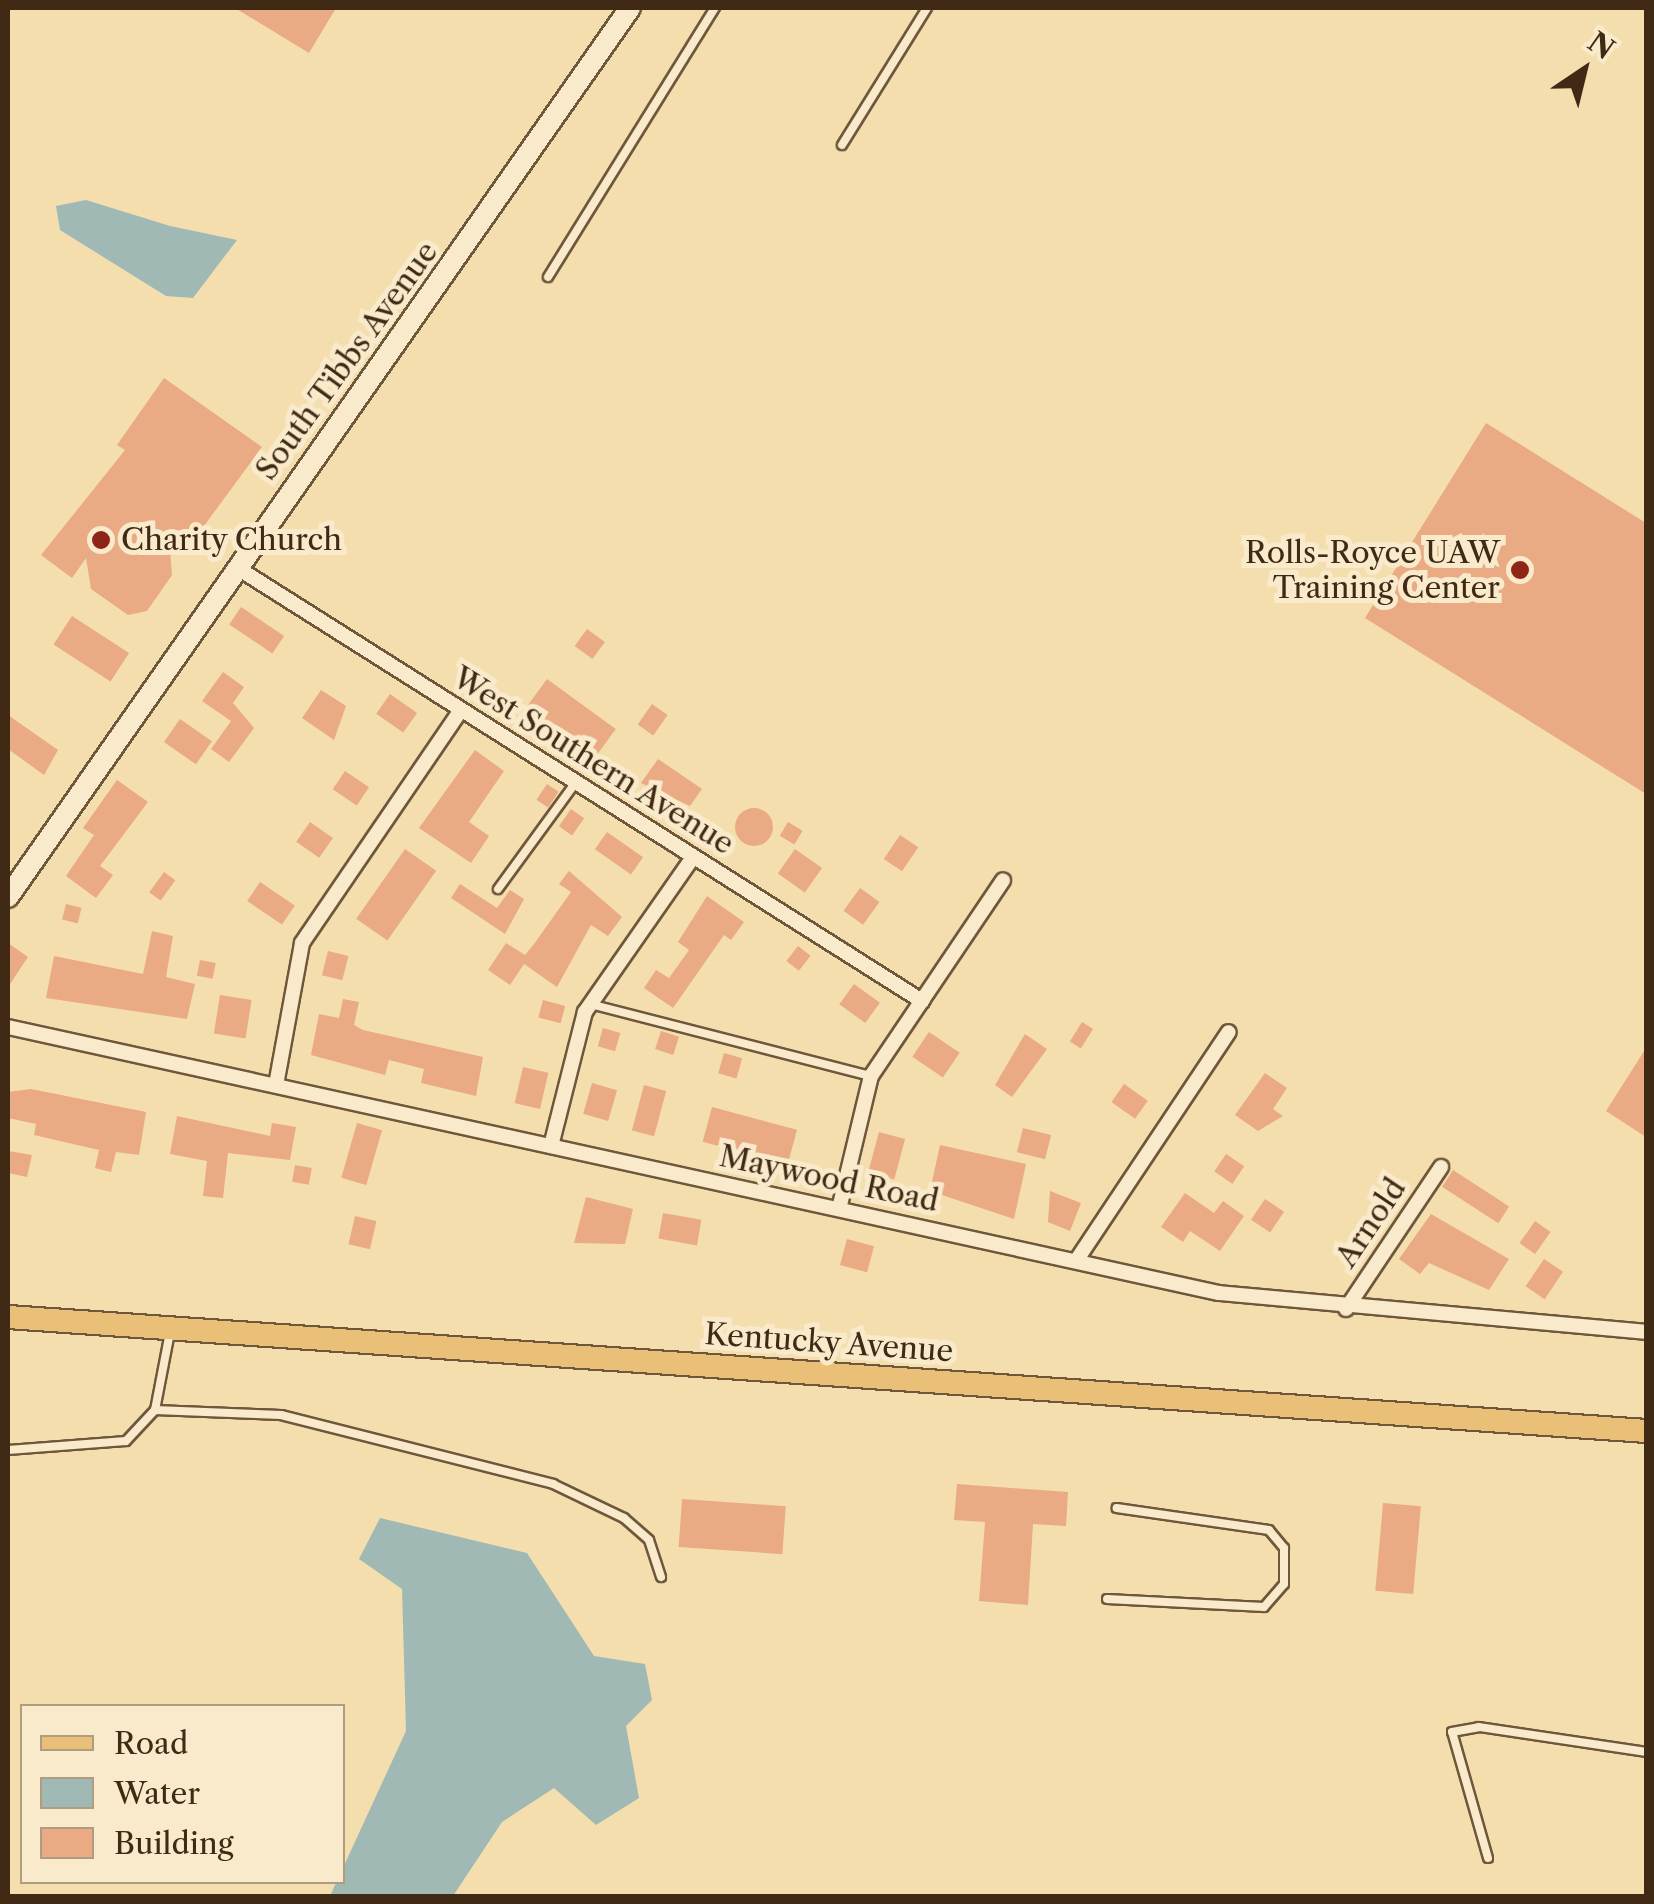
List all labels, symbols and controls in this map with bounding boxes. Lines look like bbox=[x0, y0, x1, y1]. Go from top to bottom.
north arrow bbox=[1534, 20, 1634, 120]
text: N bbox=[1581, 25, 1621, 66]
street label: South Tibbs Avenue bbox=[248, 234, 446, 488]
place label: Charity Church bbox=[121, 522, 343, 558]
marker: Charity Church bbox=[90, 529, 112, 551]
place label: Rolls-Royce UAW Training Center bbox=[1245, 535, 1500, 606]
marker: Rolls-Royce UAW Training Center bbox=[1509, 559, 1531, 581]
street label: West Southern Avenue bbox=[445, 659, 741, 863]
street label: Maywood Road bbox=[716, 1138, 942, 1220]
street label: Arnold bbox=[1328, 1172, 1414, 1274]
street label: Kentucky Avenue bbox=[702, 1316, 956, 1370]
legend bbox=[20, 1704, 345, 1884]
text: Road bbox=[114, 1725, 188, 1762]
text: Water bbox=[114, 1775, 200, 1812]
text: Building bbox=[114, 1825, 234, 1862]

